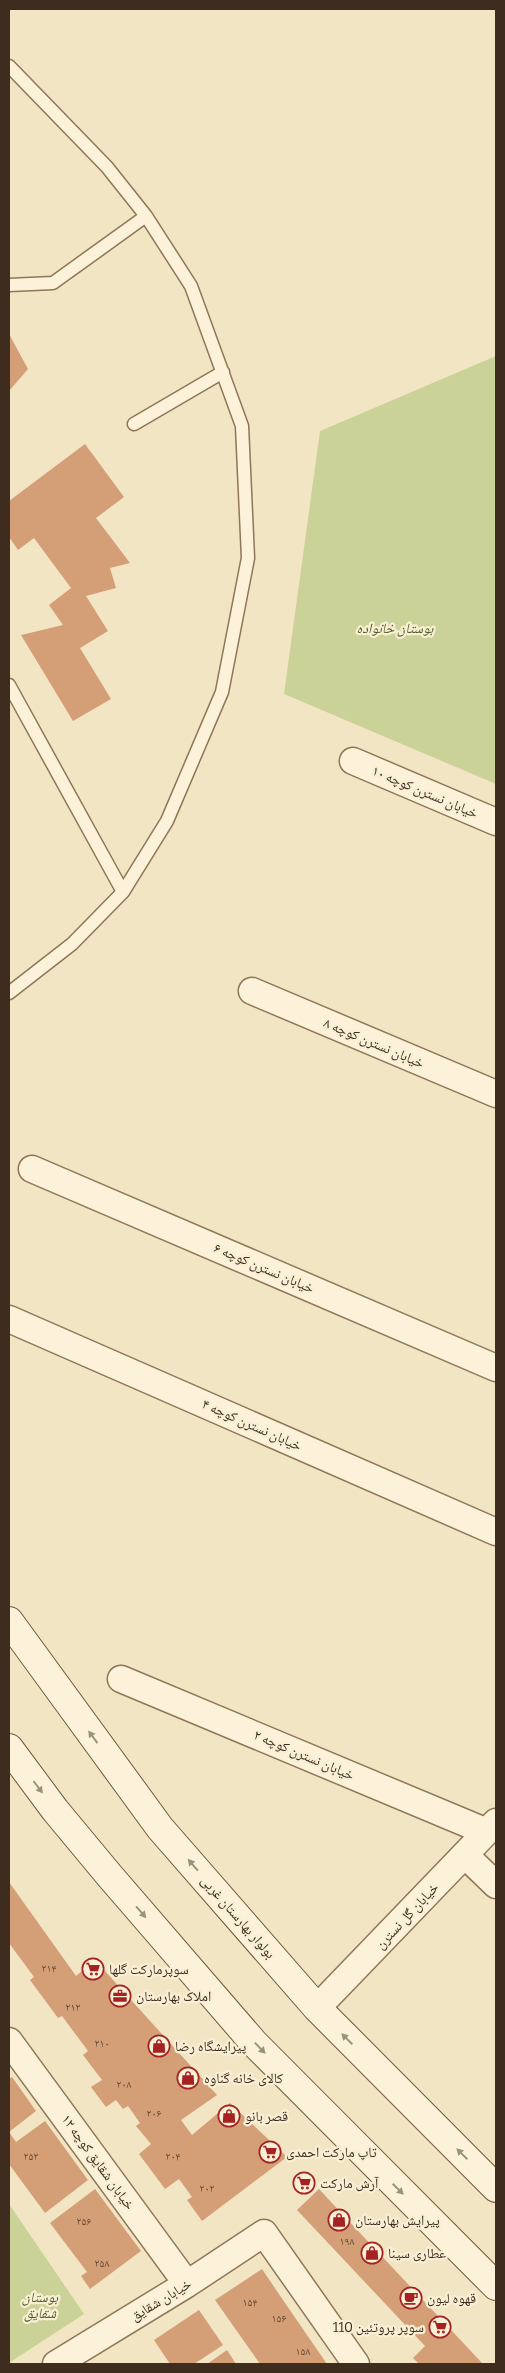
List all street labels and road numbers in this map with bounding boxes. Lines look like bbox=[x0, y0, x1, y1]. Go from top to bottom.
street label: خیابان نسترن کوچه ۱۰ bbox=[369, 762, 481, 822]
street label: خیابان نسترن کوچه ۸ bbox=[321, 1014, 427, 1072]
street label: خیابان نسترن کوچه ۶ bbox=[211, 1239, 317, 1297]
street label: خیابان نسترن کوچه ۴ bbox=[199, 1395, 305, 1455]
street label: خیابان نسترن کوچه ۲ bbox=[251, 1726, 357, 1784]
street label: بولوار بهارستان غربی bbox=[197, 1872, 279, 1962]
street label: خیابان گل نسترن bbox=[372, 1879, 442, 1953]
street label: خیابان شقایق کوچه ۱۲ bbox=[57, 2111, 138, 2214]
street label: خیابان شقایق bbox=[128, 2275, 195, 2326]

